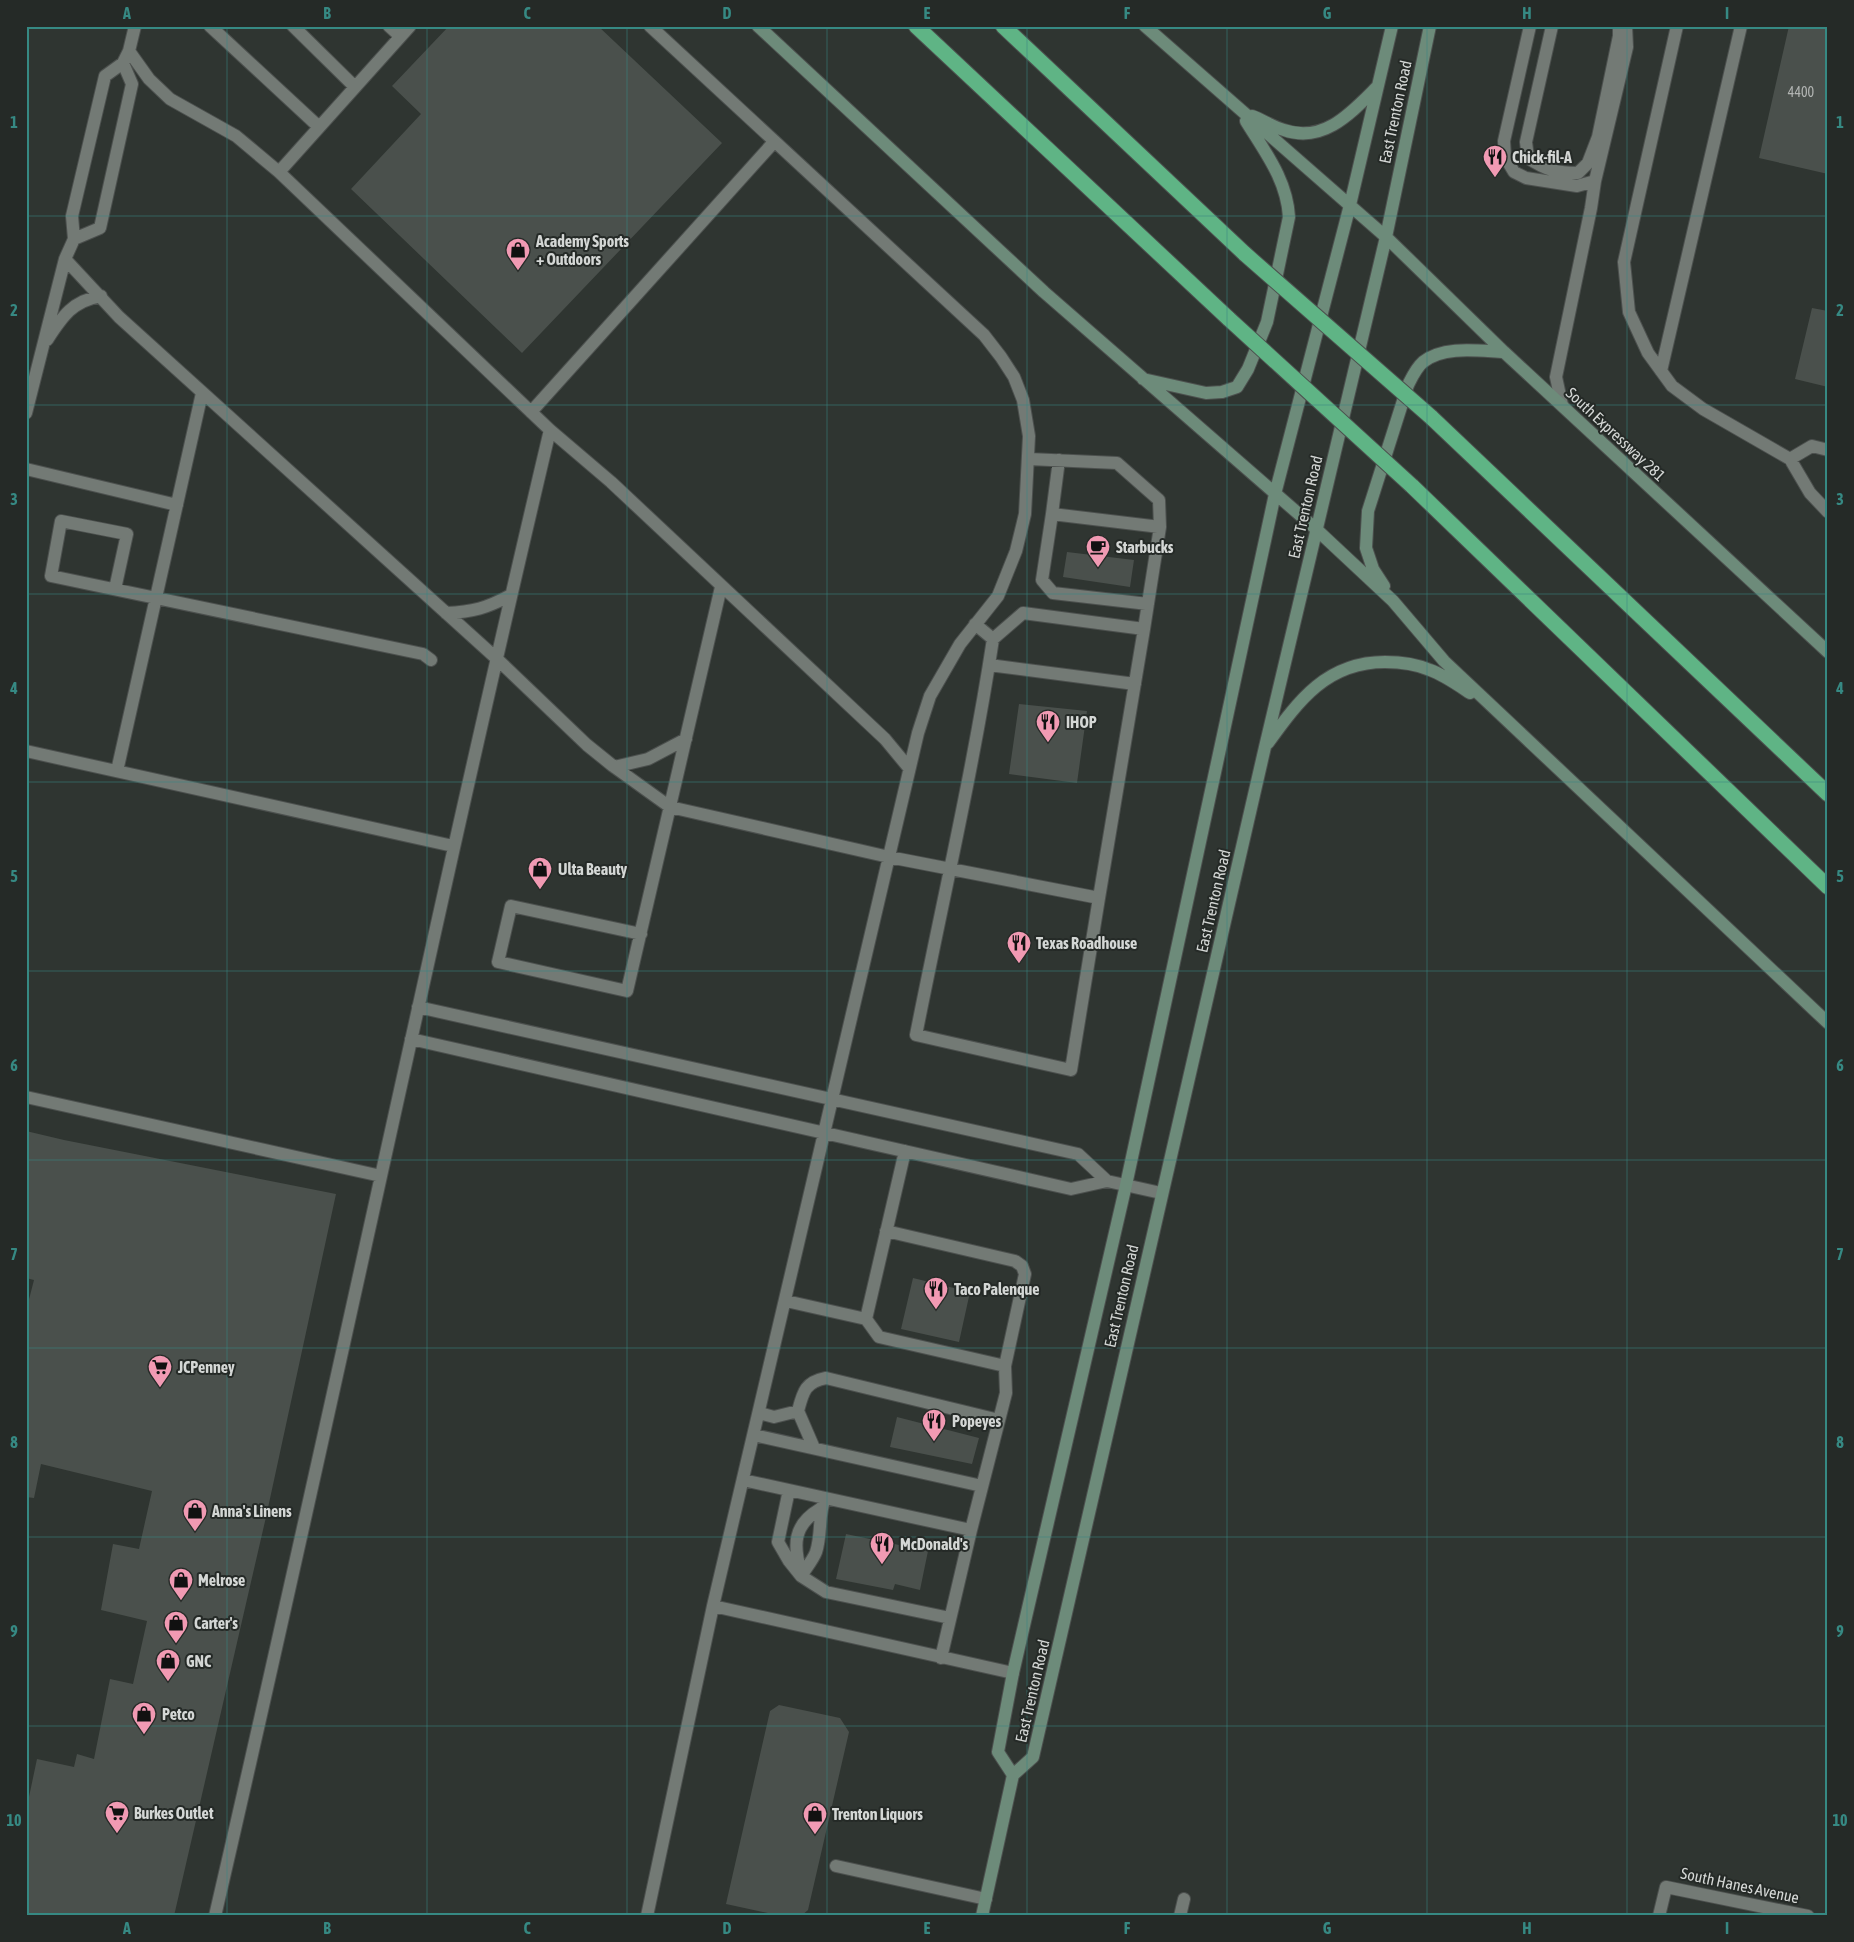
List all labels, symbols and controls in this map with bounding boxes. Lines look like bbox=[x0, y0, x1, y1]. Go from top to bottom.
text: A bbox=[122, 4, 131, 22]
text: B bbox=[323, 4, 331, 22]
text: C bbox=[523, 4, 531, 22]
text: D bbox=[723, 4, 732, 22]
text: E bbox=[924, 4, 931, 22]
text: F bbox=[1124, 4, 1131, 22]
text: G bbox=[1323, 4, 1332, 22]
text: H bbox=[1522, 4, 1532, 22]
text: I bbox=[1725, 4, 1729, 22]
street label: East Trenton Road bbox=[1375, 59, 1415, 165]
house number: 4400 bbox=[1788, 84, 1815, 100]
text: 1 bbox=[10, 113, 18, 131]
text: 1 bbox=[1836, 113, 1844, 131]
restaurant icon: Chick-fil-A bbox=[1482, 144, 1508, 178]
place label: Chick-fil-A bbox=[1512, 148, 1572, 166]
place label: Academy Sports + Outdoors bbox=[535, 232, 629, 268]
shop icon: Academy Sports + Outdoors bbox=[505, 237, 531, 271]
text: 2 bbox=[10, 301, 18, 319]
text: 2 bbox=[1836, 301, 1844, 319]
street label: South Expressway 281 bbox=[1562, 383, 1669, 485]
street label: East Trenton Road bbox=[1284, 454, 1326, 560]
text: 3 bbox=[10, 490, 18, 508]
text: 3 bbox=[1836, 490, 1844, 508]
cafe icon: Starbucks bbox=[1085, 534, 1111, 568]
place label: Starbucks bbox=[1116, 538, 1174, 556]
text: 4 bbox=[9, 679, 18, 697]
text: 4 bbox=[1835, 679, 1844, 697]
restaurant icon: IHOP bbox=[1035, 709, 1061, 743]
place label: IHOP bbox=[1066, 713, 1097, 731]
street label: East Trenton Road bbox=[1192, 848, 1234, 954]
shop icon: Ulta Beauty bbox=[527, 856, 553, 890]
place label: Ulta Beauty bbox=[558, 860, 628, 878]
text: 5 bbox=[10, 867, 18, 885]
text: 5 bbox=[1836, 867, 1844, 885]
restaurant icon: Texas Roadhouse bbox=[1006, 930, 1032, 964]
place label: Texas Roadhouse bbox=[1036, 934, 1137, 952]
text: 6 bbox=[10, 1056, 18, 1074]
text: 6 bbox=[1836, 1056, 1844, 1074]
street label: East Trenton Road bbox=[1100, 1243, 1142, 1349]
text: 7 bbox=[10, 1245, 18, 1263]
text: 7 bbox=[1836, 1245, 1844, 1263]
restaurant icon: Taco Palenque bbox=[923, 1276, 949, 1310]
place label: Taco Palenque bbox=[954, 1280, 1040, 1298]
supermarket icon: JCPenney bbox=[147, 1354, 173, 1388]
place label: JCPenney bbox=[177, 1358, 235, 1376]
restaurant icon: Popeyes bbox=[921, 1408, 947, 1442]
place label: Popeyes bbox=[952, 1412, 1002, 1430]
text: 8 bbox=[10, 1433, 18, 1451]
text: 8 bbox=[1836, 1433, 1844, 1451]
shop icon: Anna's Linens bbox=[182, 1498, 208, 1532]
place label: Anna's Linens bbox=[211, 1502, 292, 1520]
restaurant icon: McDonald's bbox=[869, 1531, 895, 1565]
place label: McDonald's bbox=[900, 1535, 969, 1553]
shop icon: Melrose bbox=[168, 1567, 194, 1601]
place label: Melrose bbox=[198, 1571, 245, 1589]
shop icon: Carter's bbox=[163, 1610, 189, 1644]
place label: Carter's bbox=[194, 1614, 238, 1632]
text: 9 bbox=[10, 1622, 18, 1640]
text: 9 bbox=[1836, 1622, 1844, 1640]
street label: East Trenton Road bbox=[1011, 1638, 1053, 1744]
shop icon: GNC bbox=[155, 1648, 181, 1682]
place label: GNC bbox=[186, 1652, 212, 1670]
shop icon: Petco bbox=[131, 1701, 157, 1735]
place label: Petco bbox=[162, 1705, 195, 1723]
supermarket icon: Burkes Outlet bbox=[104, 1800, 130, 1834]
shop icon: Trenton Liquors bbox=[802, 1801, 828, 1835]
place label: Burkes Outlet bbox=[134, 1804, 214, 1822]
place label: Trenton Liquors bbox=[832, 1805, 923, 1823]
text: 10 bbox=[6, 1811, 22, 1829]
text: 10 bbox=[1832, 1811, 1848, 1829]
street label: South Hanes Avenue bbox=[1679, 1864, 1801, 1906]
text: A bbox=[122, 1919, 131, 1937]
text: B bbox=[323, 1919, 331, 1937]
text: C bbox=[523, 1919, 531, 1937]
text: D bbox=[723, 1919, 732, 1937]
text: E bbox=[924, 1919, 931, 1937]
text: F bbox=[1124, 1919, 1131, 1937]
text: G bbox=[1323, 1919, 1332, 1937]
text: H bbox=[1522, 1919, 1532, 1937]
text: I bbox=[1725, 1919, 1729, 1937]

